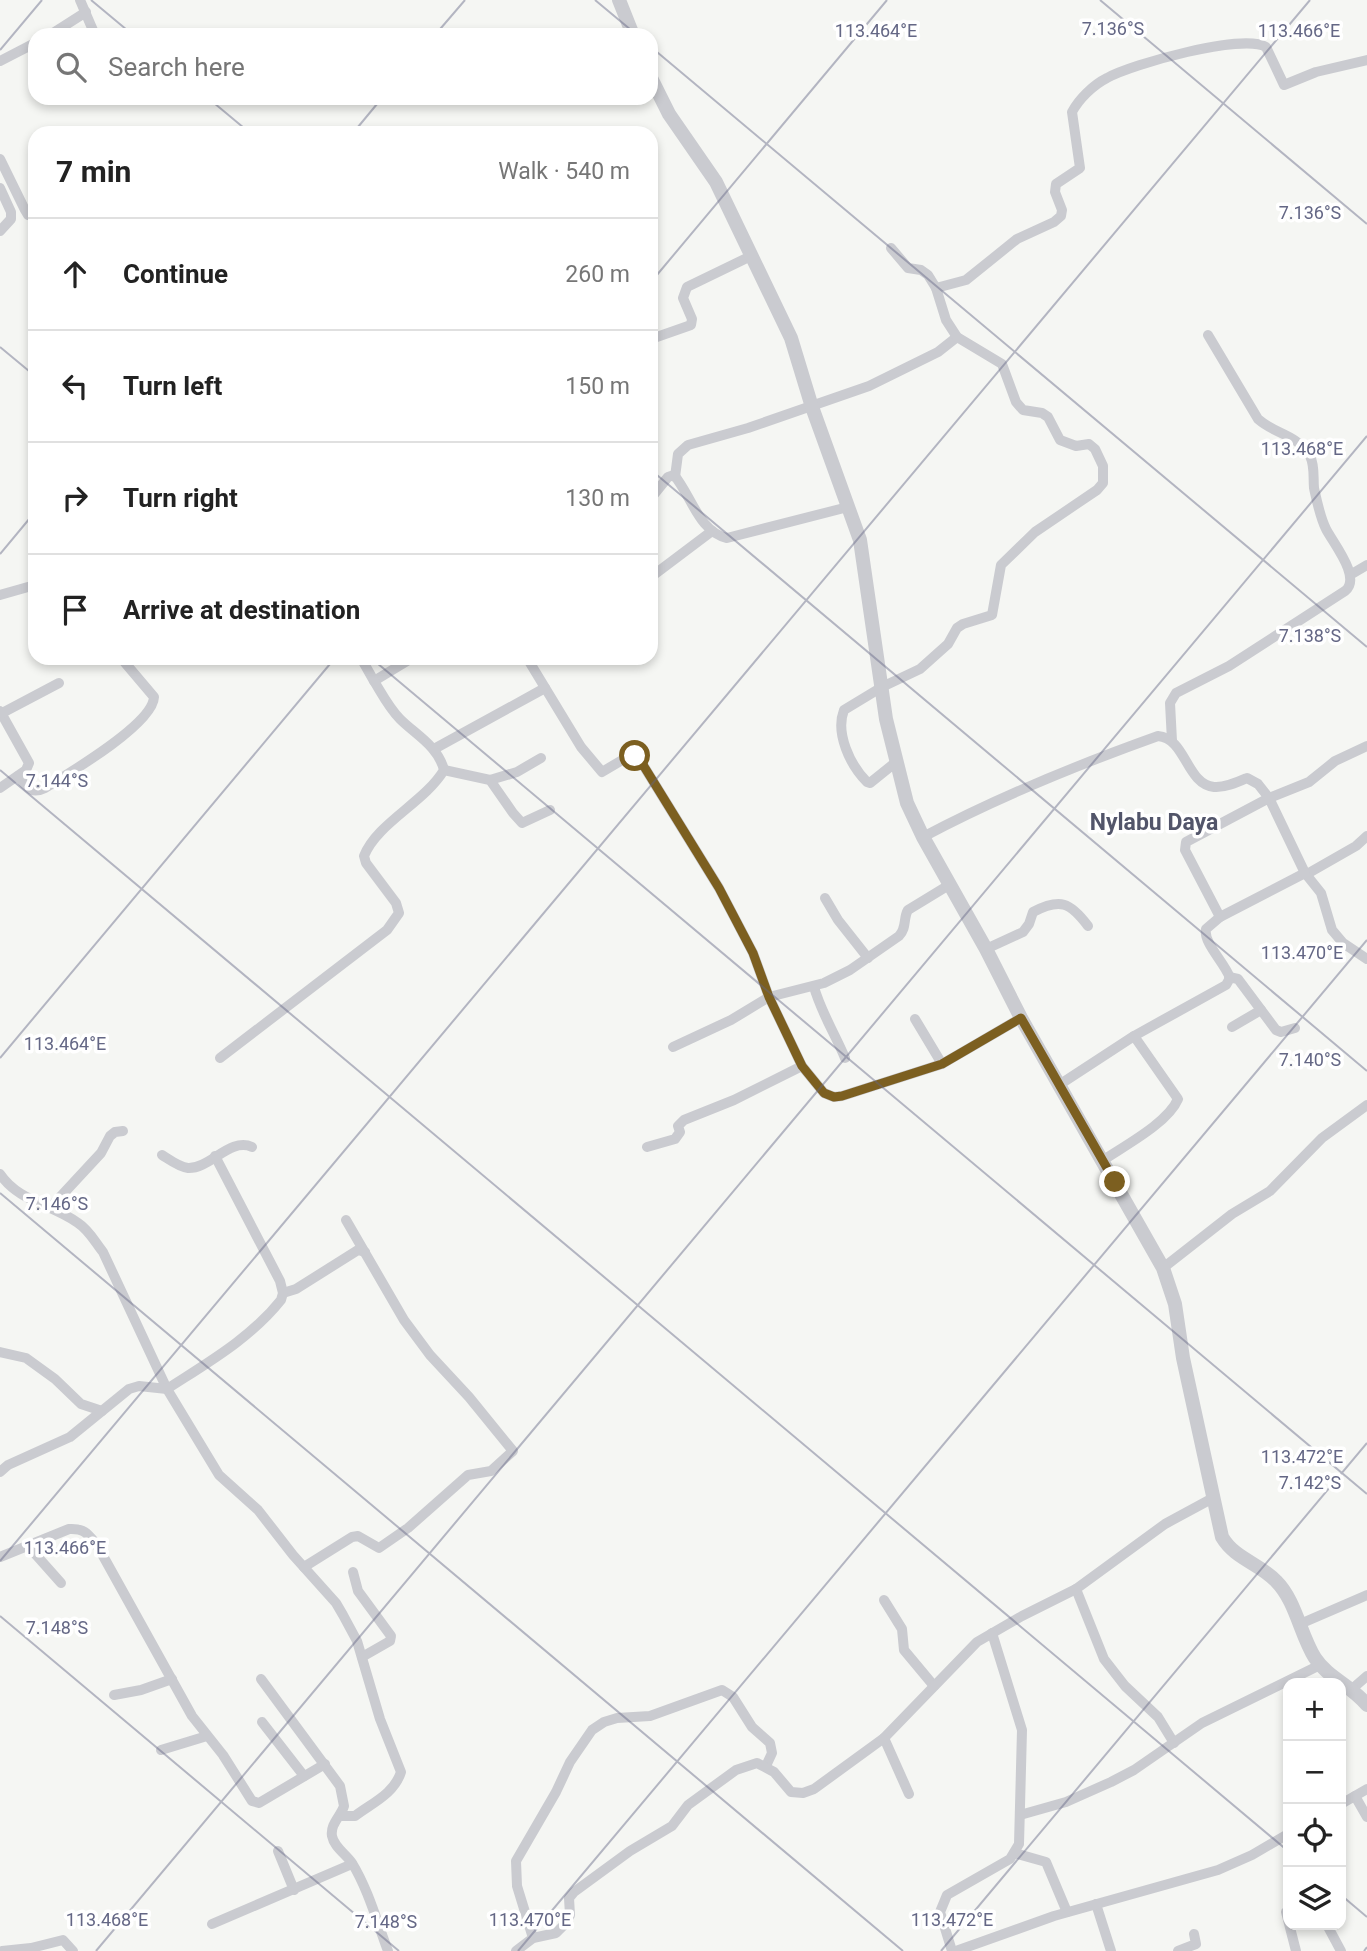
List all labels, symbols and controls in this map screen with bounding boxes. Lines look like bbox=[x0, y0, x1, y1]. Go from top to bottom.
text: 7.136°S bbox=[1082, 18, 1145, 39]
text: 113.464°E bbox=[835, 20, 917, 41]
text: 113.466°E bbox=[1258, 20, 1340, 41]
search box bbox=[28, 28, 658, 105]
icon: search bbox=[52, 48, 90, 86]
text: Search here bbox=[108, 52, 245, 82]
text: 7 min bbox=[56, 154, 131, 189]
text: Walk · 540 m bbox=[498, 158, 630, 185]
text: 7.136°S bbox=[1279, 202, 1342, 223]
icon: ahead bbox=[56, 255, 94, 293]
text: Continue bbox=[123, 259, 228, 289]
text: 260 m bbox=[565, 261, 630, 288]
icon: left bbox=[56, 367, 94, 405]
text: Turn left bbox=[123, 371, 222, 401]
text: 150 m bbox=[565, 373, 630, 400]
text: 113.468°E bbox=[1261, 438, 1343, 459]
icon: right bbox=[56, 479, 94, 517]
text: Turn right bbox=[123, 483, 238, 513]
text: 130 m bbox=[565, 485, 630, 512]
icon: arrive bbox=[56, 591, 94, 629]
text: Arrive at destination bbox=[123, 595, 360, 625]
text: 7.138°S bbox=[1279, 625, 1342, 646]
route start bbox=[619, 740, 650, 771]
text: 7.144°S bbox=[26, 770, 89, 791]
district label: Nylabu Daya bbox=[1090, 809, 1218, 836]
text: 113.470°E bbox=[1261, 942, 1343, 963]
text: 113.464°E bbox=[24, 1033, 106, 1054]
text: 7.140°S bbox=[1279, 1049, 1342, 1070]
route end bbox=[1099, 1166, 1130, 1197]
text: 7.146°S bbox=[26, 1193, 89, 1214]
text: 113.472°E bbox=[1261, 1446, 1343, 1467]
text: 7.142°S bbox=[1279, 1472, 1342, 1493]
text: 113.466°E bbox=[24, 1537, 106, 1558]
text: 7.148°S bbox=[26, 1617, 89, 1638]
map controls bbox=[1283, 1678, 1346, 1930]
button: + bbox=[1283, 1678, 1346, 1741]
button: − bbox=[1283, 1741, 1346, 1804]
button: locate bbox=[1283, 1804, 1346, 1867]
button: layers bbox=[1283, 1867, 1346, 1930]
text: 113.468°E bbox=[66, 1909, 148, 1930]
text: 113.470°E bbox=[489, 1909, 571, 1930]
text: 113.472°E bbox=[911, 1909, 993, 1930]
text: 7.148°S bbox=[355, 1911, 418, 1932]

